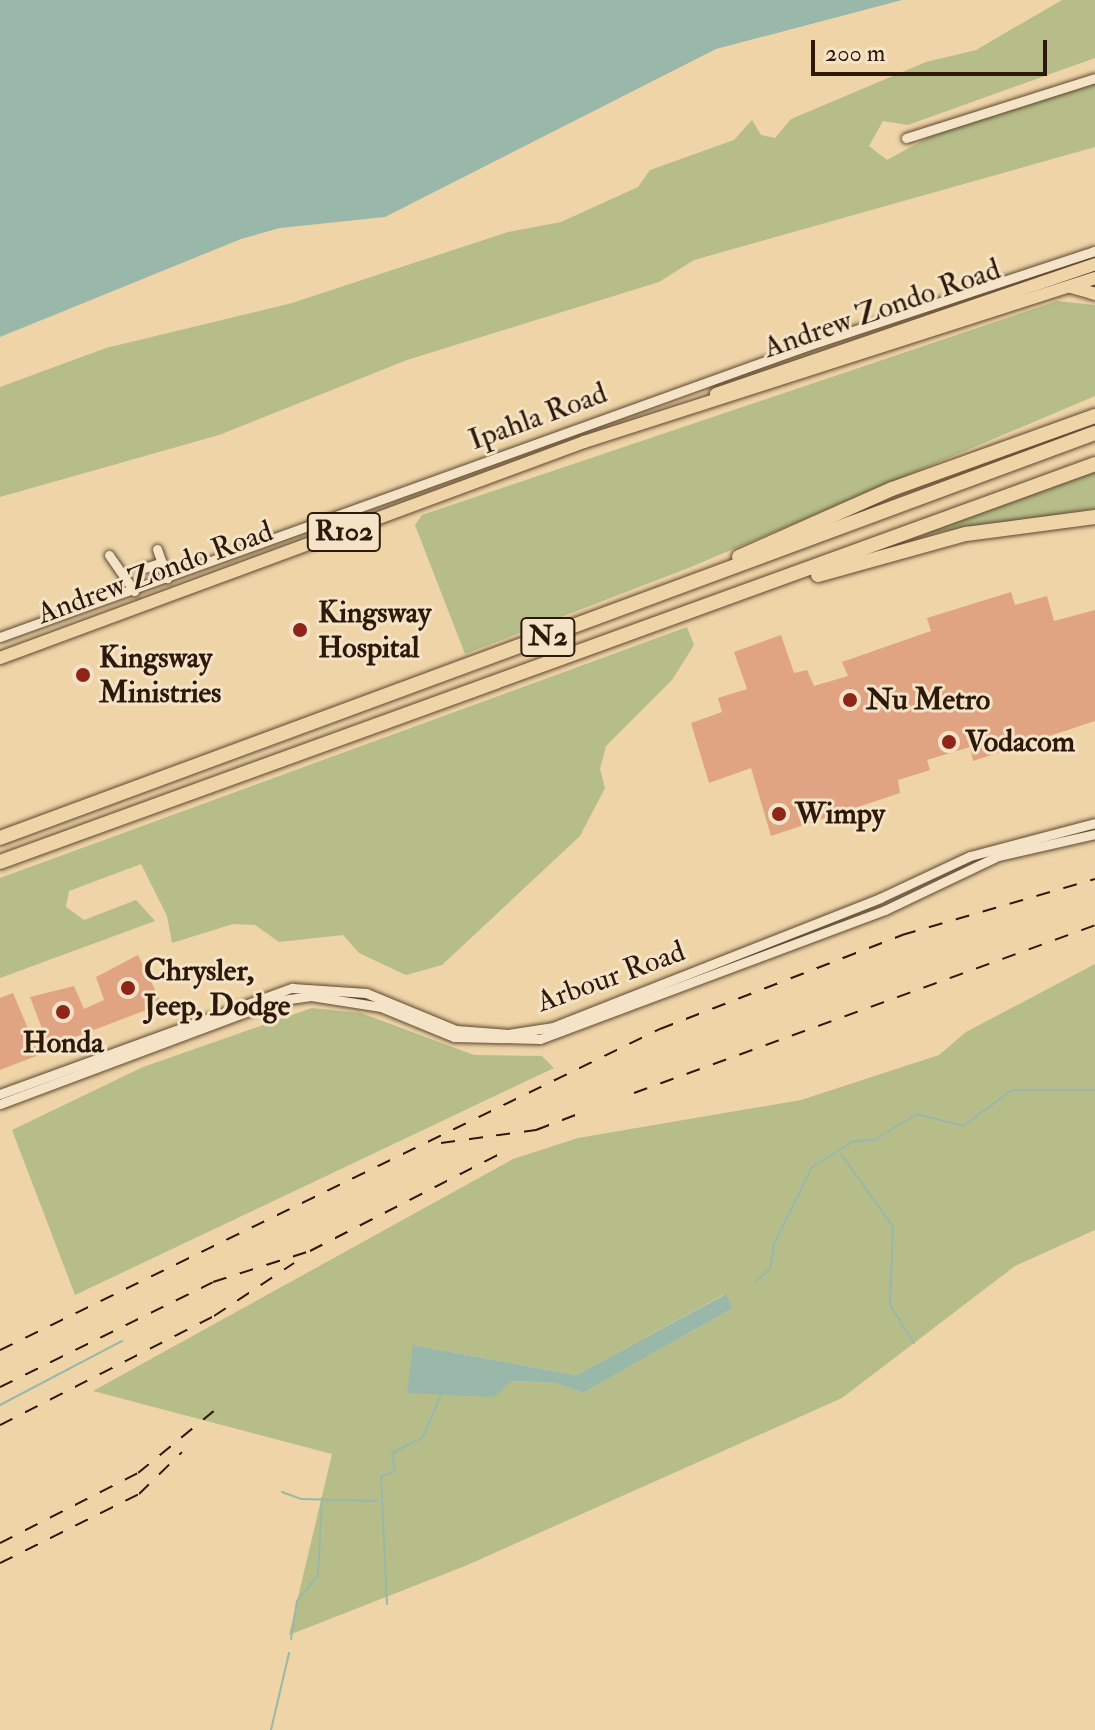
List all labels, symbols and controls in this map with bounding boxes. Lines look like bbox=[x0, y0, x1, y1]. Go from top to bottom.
scale bar bbox=[815, 24, 1051, 74]
text: 200 m bbox=[825, 38, 885, 69]
street label: Andrew Zondo Road bbox=[759, 252, 1005, 366]
street label: Ipahla Road bbox=[464, 375, 612, 459]
road number: R102 bbox=[306, 508, 382, 556]
street label: Andrew Zondo Road bbox=[32, 514, 278, 632]
place label: Kingsway Hospital bbox=[318, 595, 431, 666]
road number: N2 bbox=[520, 613, 576, 661]
marker: Kingsway Hospital bbox=[289, 619, 311, 641]
place label: Kingsway Ministries bbox=[99, 640, 221, 710]
marker: Kingsway Ministries bbox=[74, 666, 92, 684]
place label: Nu Metro bbox=[866, 682, 990, 718]
marker: Nu Metro bbox=[841, 691, 859, 709]
place label: Vodacom bbox=[965, 724, 1075, 760]
marker: Vodacom bbox=[940, 733, 958, 751]
place label: Wimpy bbox=[795, 796, 885, 832]
marker: Wimpy bbox=[770, 805, 788, 823]
street label: Arbour Road bbox=[532, 934, 690, 1020]
place label: Chrysler, Jeep, Dodge bbox=[144, 953, 290, 1024]
marker: Chrysler, Jeep, Dodge bbox=[119, 979, 137, 997]
marker: Honda bbox=[54, 1003, 72, 1021]
place label: Honda bbox=[22, 1025, 104, 1061]

